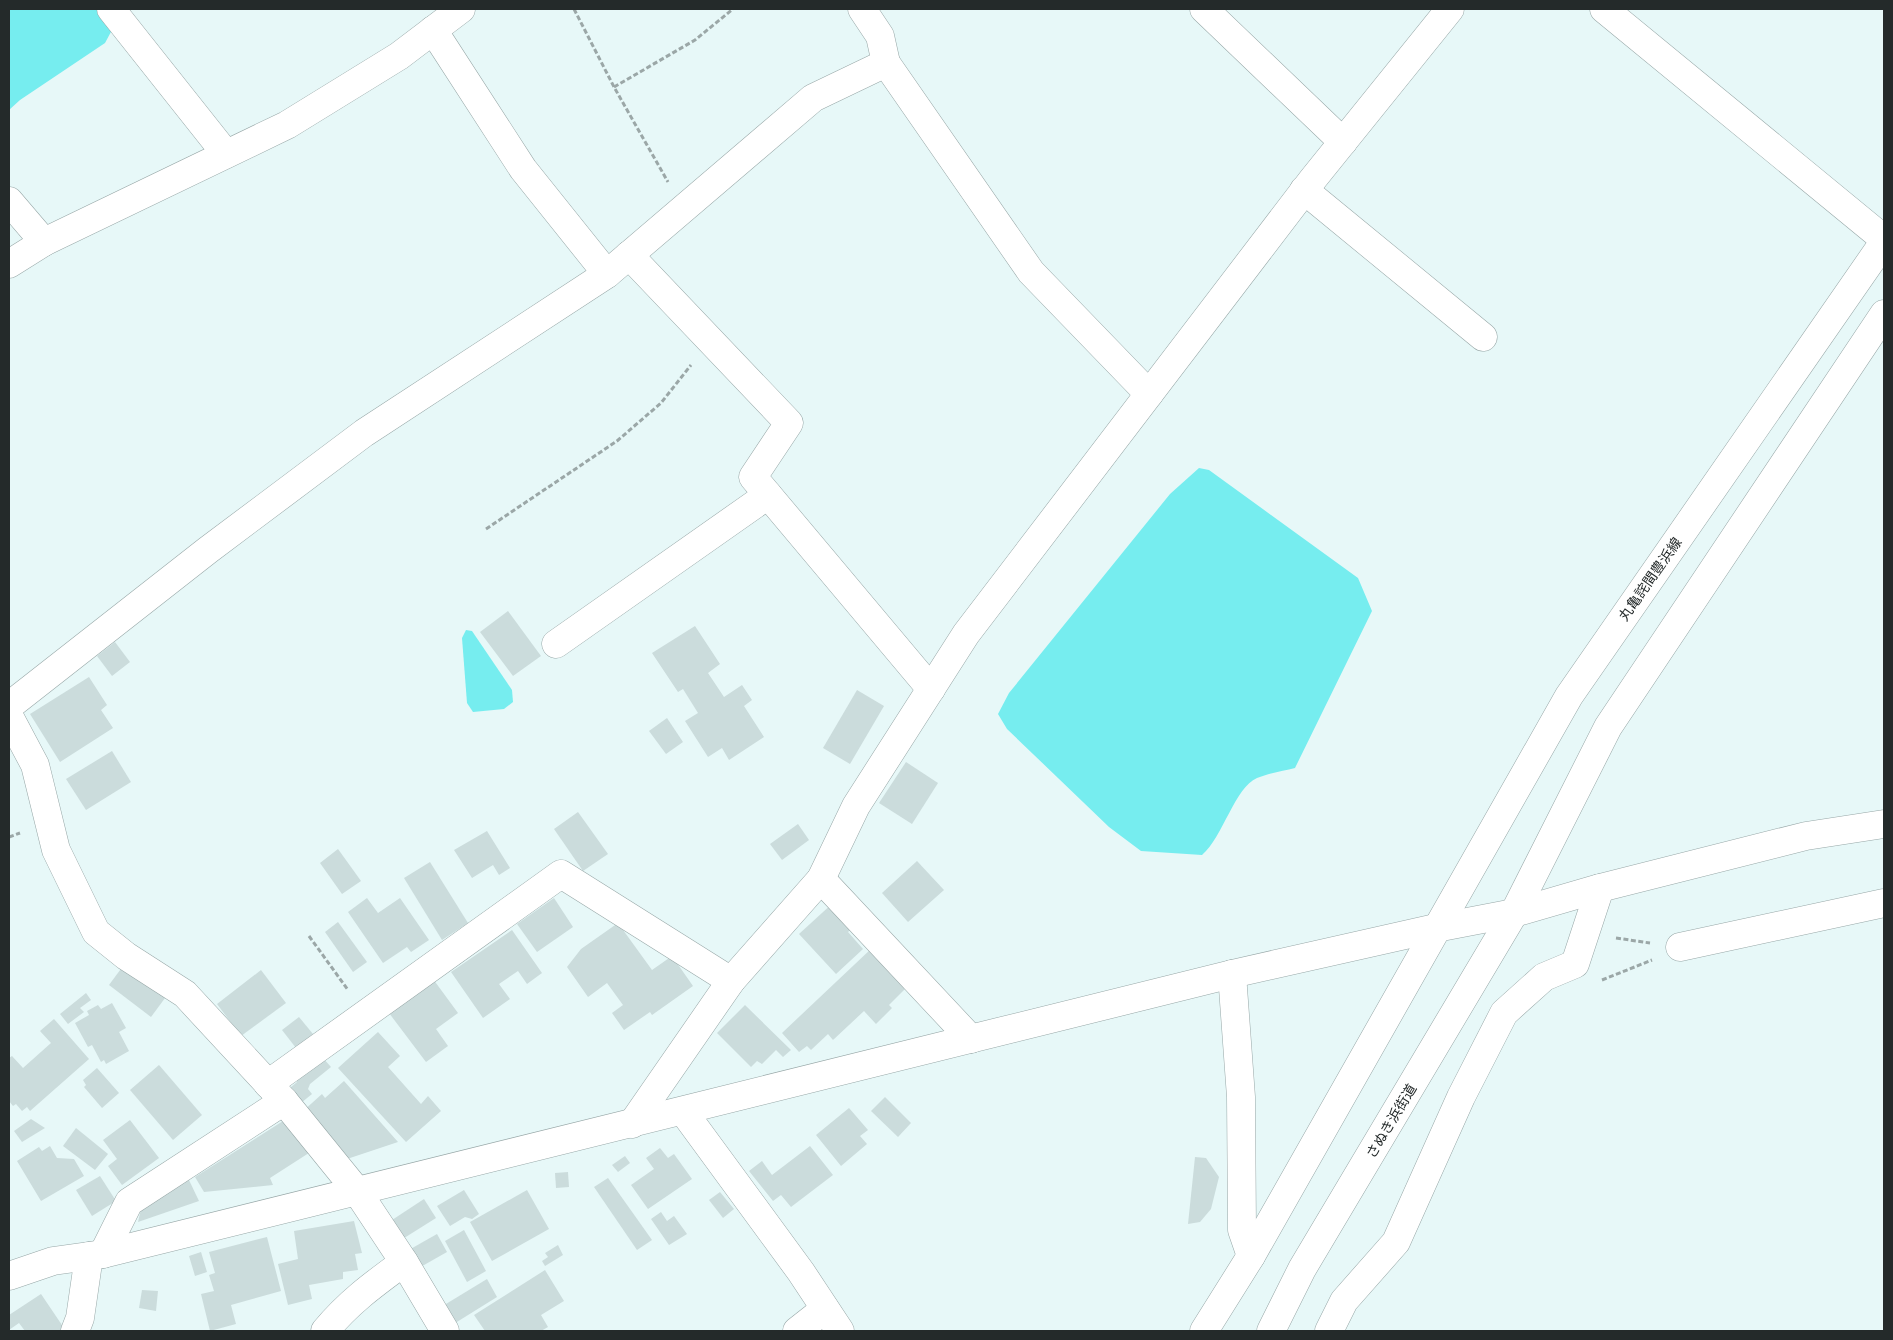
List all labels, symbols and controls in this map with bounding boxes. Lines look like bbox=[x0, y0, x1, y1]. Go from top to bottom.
street label: 丸亀詫間豊浜線 bbox=[1615, 534, 1685, 624]
street label: さぬき浜街道 bbox=[1362, 1080, 1420, 1162]

